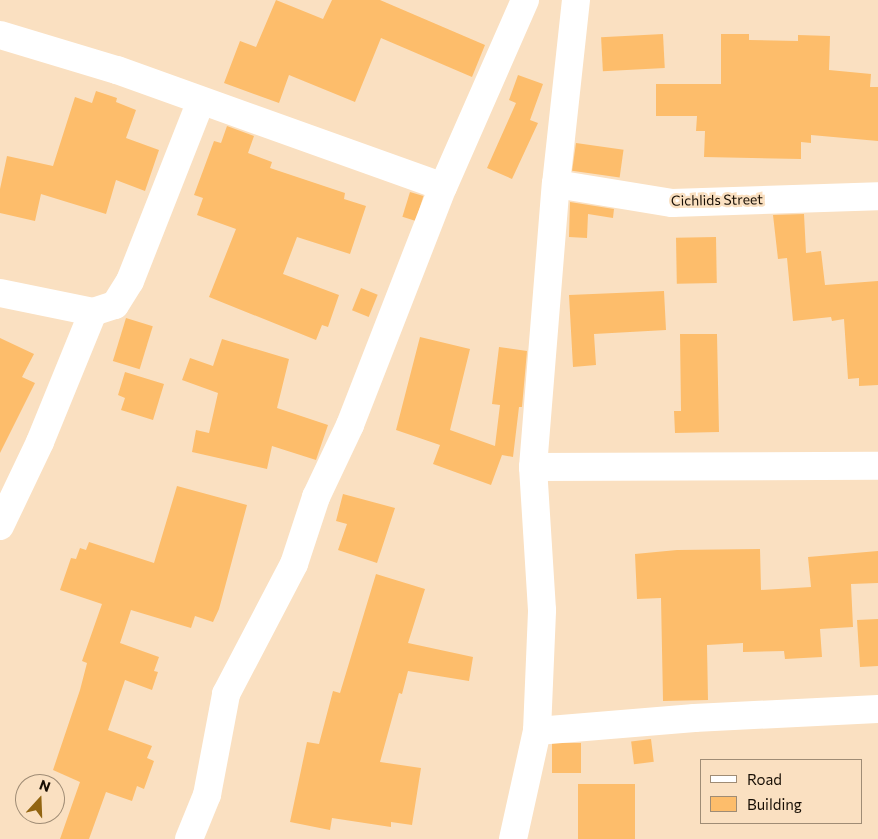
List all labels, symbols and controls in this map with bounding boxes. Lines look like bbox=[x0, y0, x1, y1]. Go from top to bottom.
street label: Cichlids Street bbox=[671, 191, 763, 209]
legend bbox=[700, 759, 863, 824]
text: Road bbox=[747, 770, 782, 788]
north arrow bbox=[15, 774, 65, 824]
text: N bbox=[37, 776, 53, 795]
text: Building bbox=[747, 795, 802, 813]

